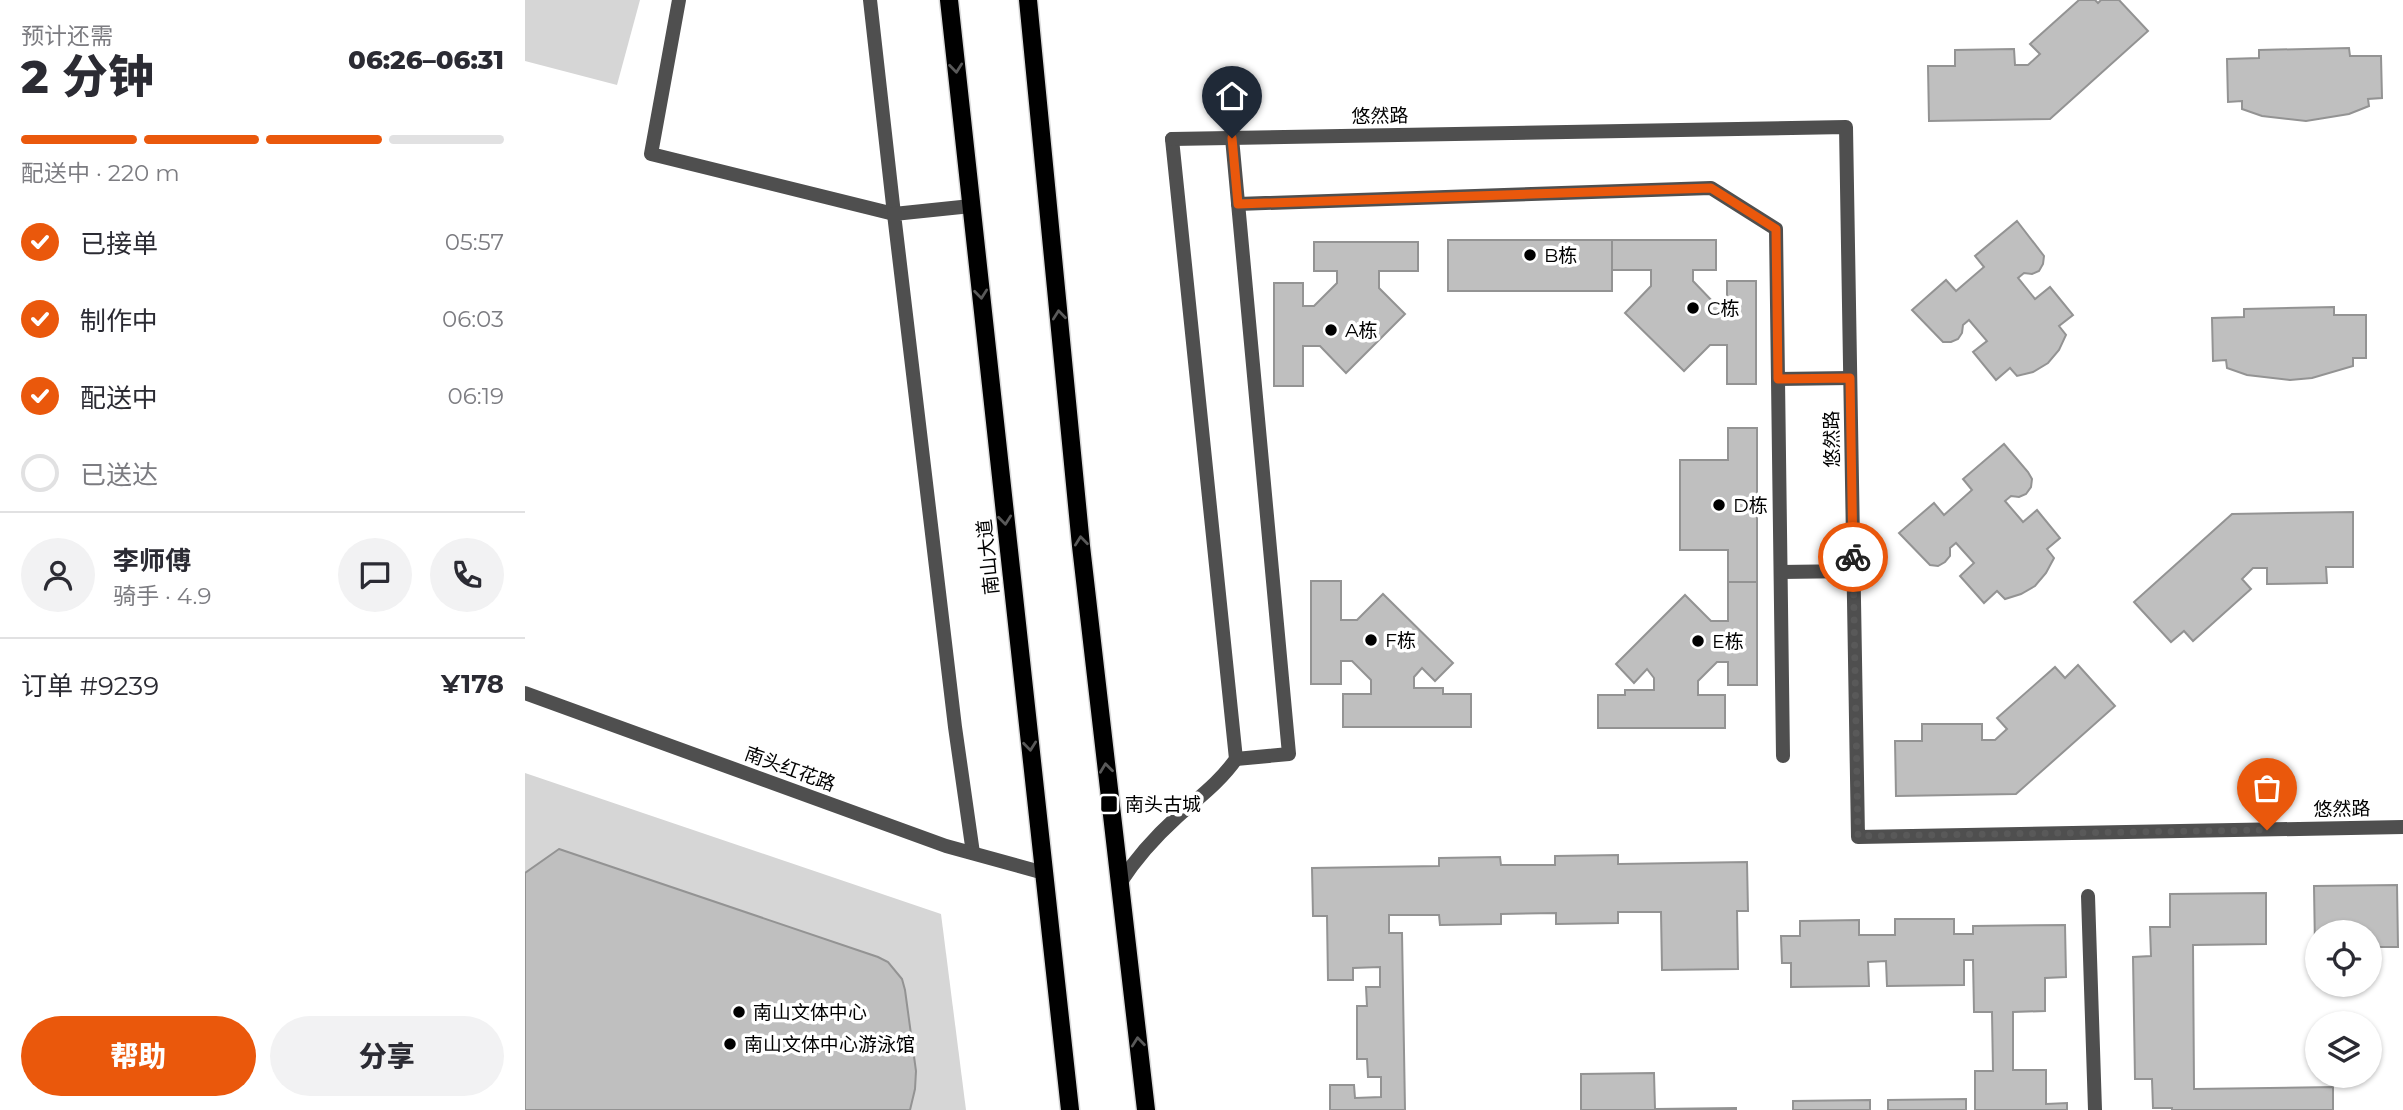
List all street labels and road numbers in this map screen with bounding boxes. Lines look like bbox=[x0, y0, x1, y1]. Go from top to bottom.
street label: 悠然路 bbox=[1351, 104, 1409, 128]
street label: 悠然路 bbox=[1820, 410, 1844, 468]
street label: 南山大道 bbox=[973, 518, 1003, 596]
street label: 南头红花路 bbox=[741, 742, 839, 796]
street label: 悠然路 bbox=[2313, 797, 2371, 821]

